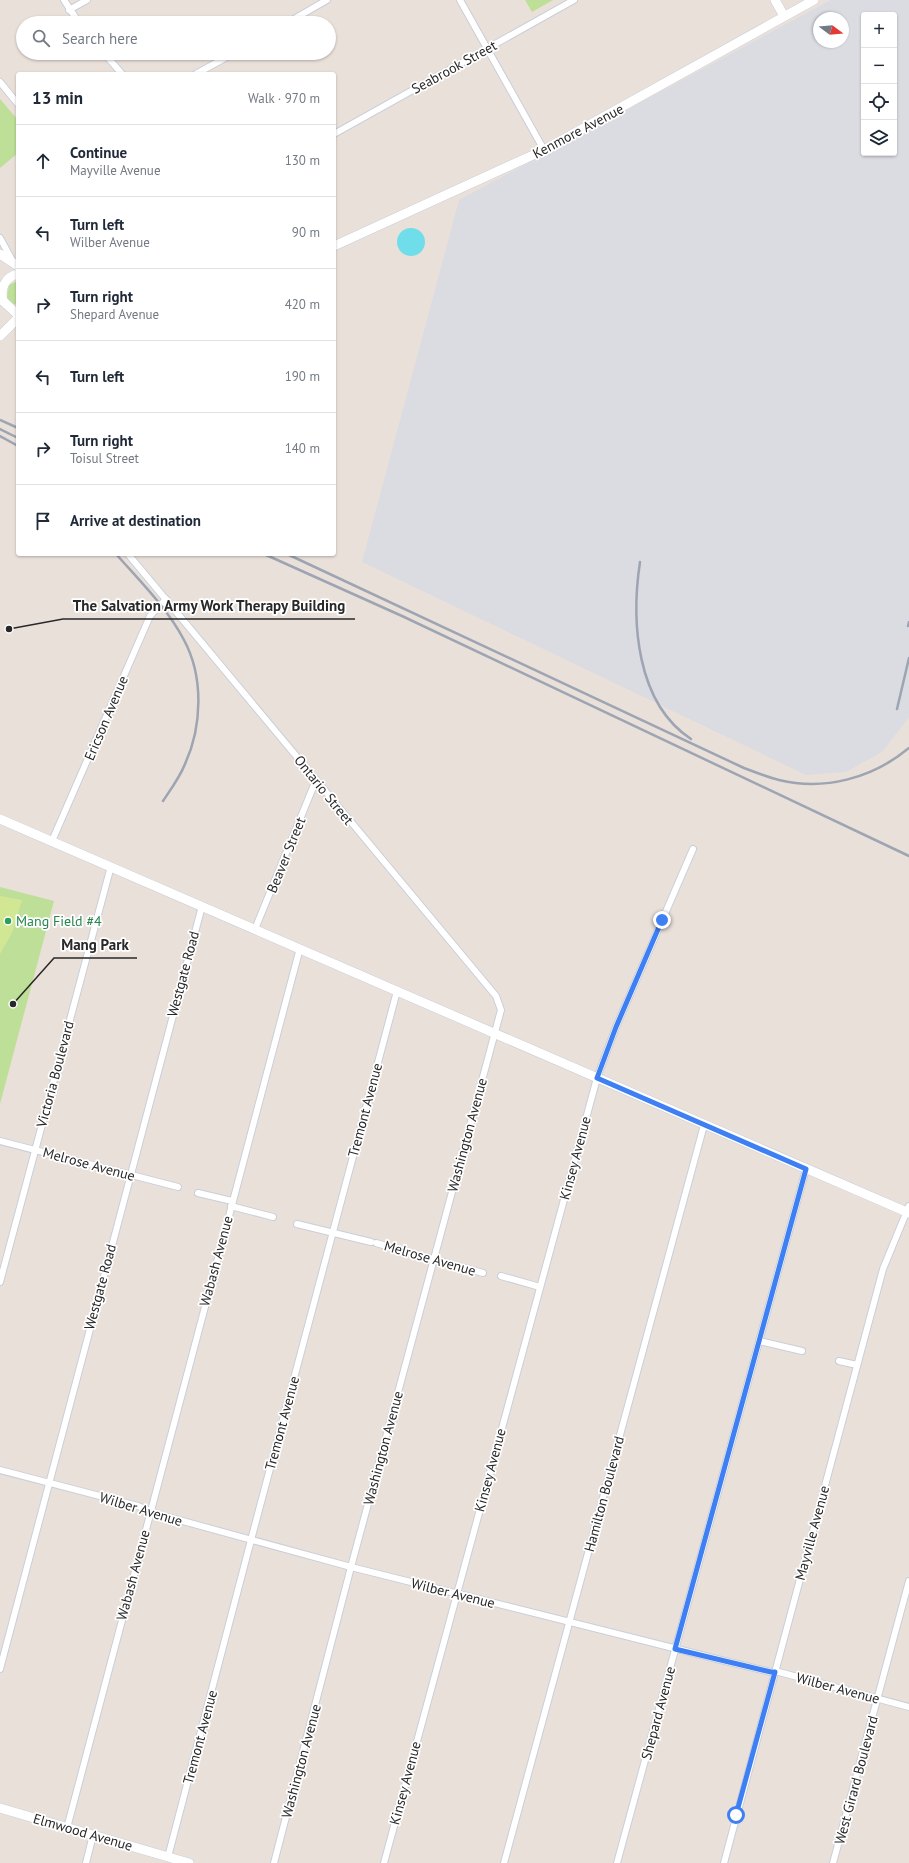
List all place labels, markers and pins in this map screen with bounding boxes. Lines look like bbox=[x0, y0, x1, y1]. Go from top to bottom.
callout: The Salvation Army Work Therapy Building bbox=[63, 592, 355, 619]
place label: Mang Field #4 bbox=[16, 912, 102, 930]
marker: Mang Field #4 bbox=[3, 916, 13, 926]
callout: Mang Park bbox=[54, 931, 137, 958]

